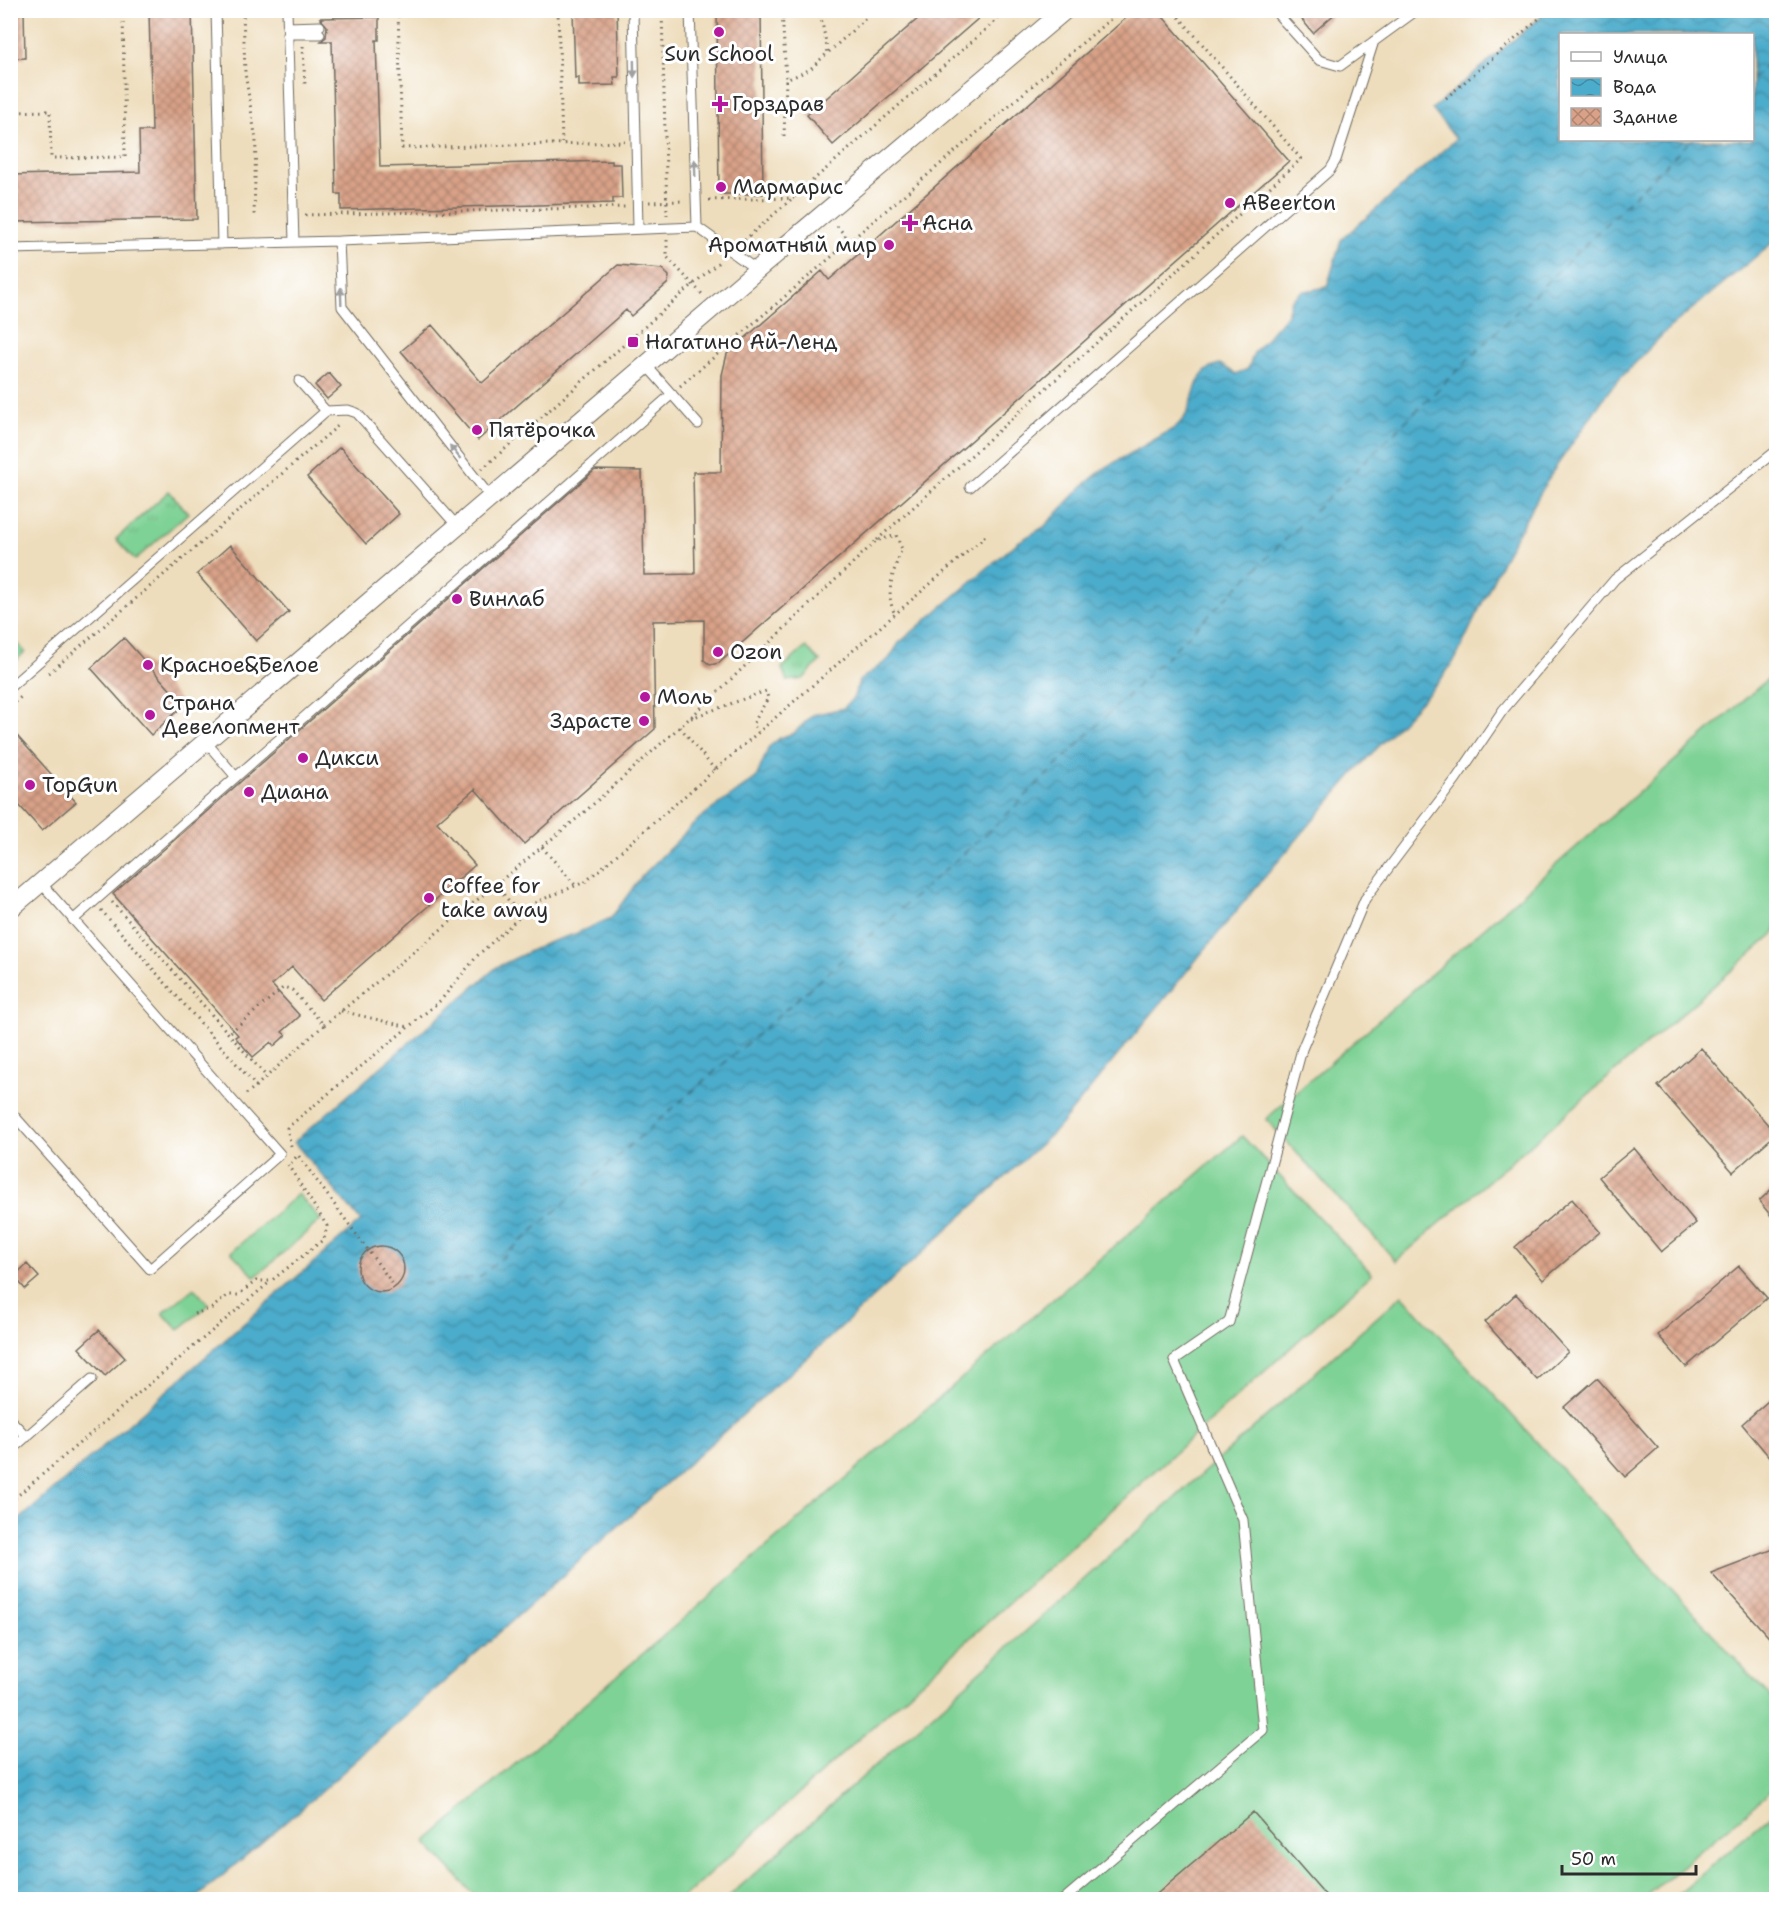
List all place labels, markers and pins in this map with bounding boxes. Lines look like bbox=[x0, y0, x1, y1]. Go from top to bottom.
marker: Sun School bbox=[712, 25, 726, 39]
place label: Sun School bbox=[664, 40, 774, 68]
place label: Горздрав bbox=[732, 90, 824, 118]
marker: Горздрав bbox=[713, 97, 727, 111]
place label: Мармарис bbox=[733, 173, 844, 201]
marker: Мармарис bbox=[714, 180, 728, 194]
place label: ABeerton bbox=[1242, 189, 1336, 217]
marker: ABeerton bbox=[1223, 196, 1237, 210]
place label: Асна bbox=[922, 209, 973, 237]
marker: Асна bbox=[903, 216, 917, 230]
place label: Ароматный мир bbox=[708, 231, 877, 259]
marker: Ароматный мир bbox=[882, 238, 896, 252]
place label: Нагатино Ай-Ленд bbox=[645, 328, 838, 356]
marker: Нагатино Ай-Ленд bbox=[626, 335, 640, 349]
place label: Пятёрочка bbox=[489, 416, 595, 444]
marker: Пятёрочка bbox=[470, 423, 484, 437]
place label: Винлаб bbox=[469, 585, 544, 613]
marker: Винлаб bbox=[450, 592, 464, 606]
place label: Ozon bbox=[730, 638, 782, 666]
marker: Ozon bbox=[711, 645, 725, 659]
place label: Красное&Белое bbox=[160, 651, 319, 679]
marker: Красное&Белое bbox=[141, 658, 155, 672]
place label: Моль bbox=[657, 683, 712, 711]
place label: Страна Девелопмент bbox=[162, 689, 300, 741]
marker: Моль bbox=[638, 690, 652, 704]
place label: Здрасте bbox=[550, 707, 632, 735]
marker: Страна Девелопмент bbox=[143, 708, 157, 722]
marker: Здрасте bbox=[637, 714, 651, 728]
place label: Дикси bbox=[315, 744, 379, 772]
marker: Дикси bbox=[296, 751, 310, 765]
place label: TopGun bbox=[42, 771, 118, 799]
marker: TopGun bbox=[23, 778, 37, 792]
place label: Диана bbox=[261, 778, 329, 806]
marker: Диана bbox=[242, 785, 256, 799]
place label: Coffee for take away bbox=[441, 872, 548, 924]
marker: Coffee for take away bbox=[422, 891, 436, 905]

